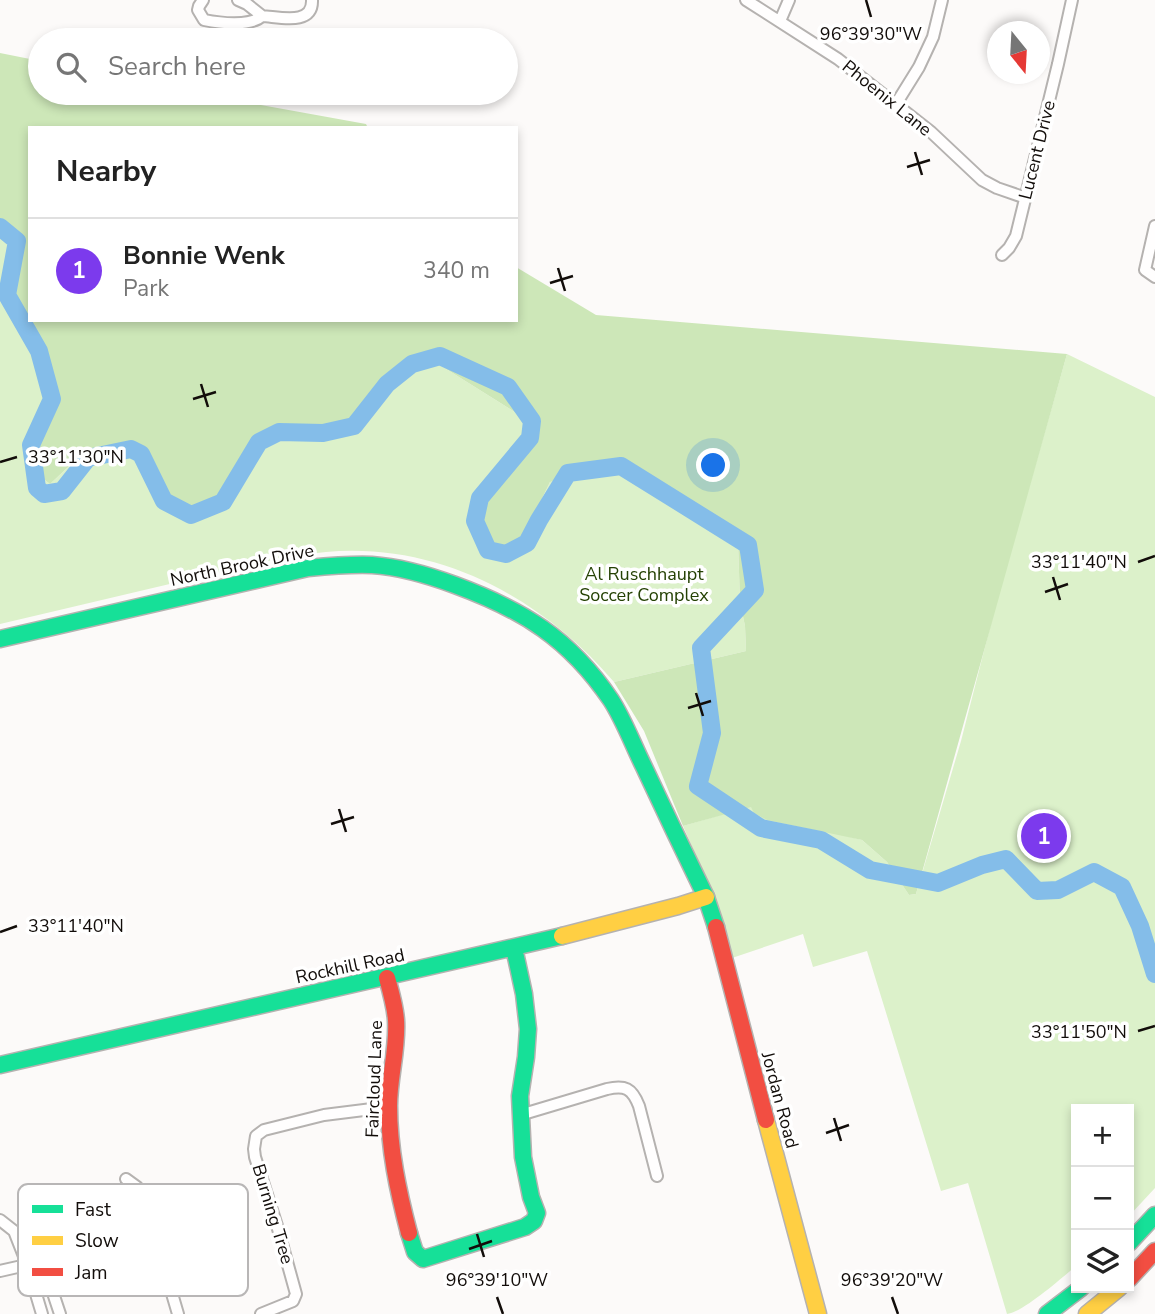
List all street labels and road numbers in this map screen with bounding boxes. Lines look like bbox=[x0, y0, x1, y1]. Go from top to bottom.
street label: Phoenix Lane bbox=[837, 54, 937, 142]
street label: Lucent Drive bbox=[1013, 98, 1061, 202]
street label: North Brook Drive bbox=[168, 538, 316, 592]
street label: Rockhill Road bbox=[293, 943, 407, 989]
street label: Faircloud Lane bbox=[360, 1020, 388, 1138]
street label: Jordan Road bbox=[755, 1048, 804, 1151]
street label: Burning Tree bbox=[246, 1161, 300, 1267]

